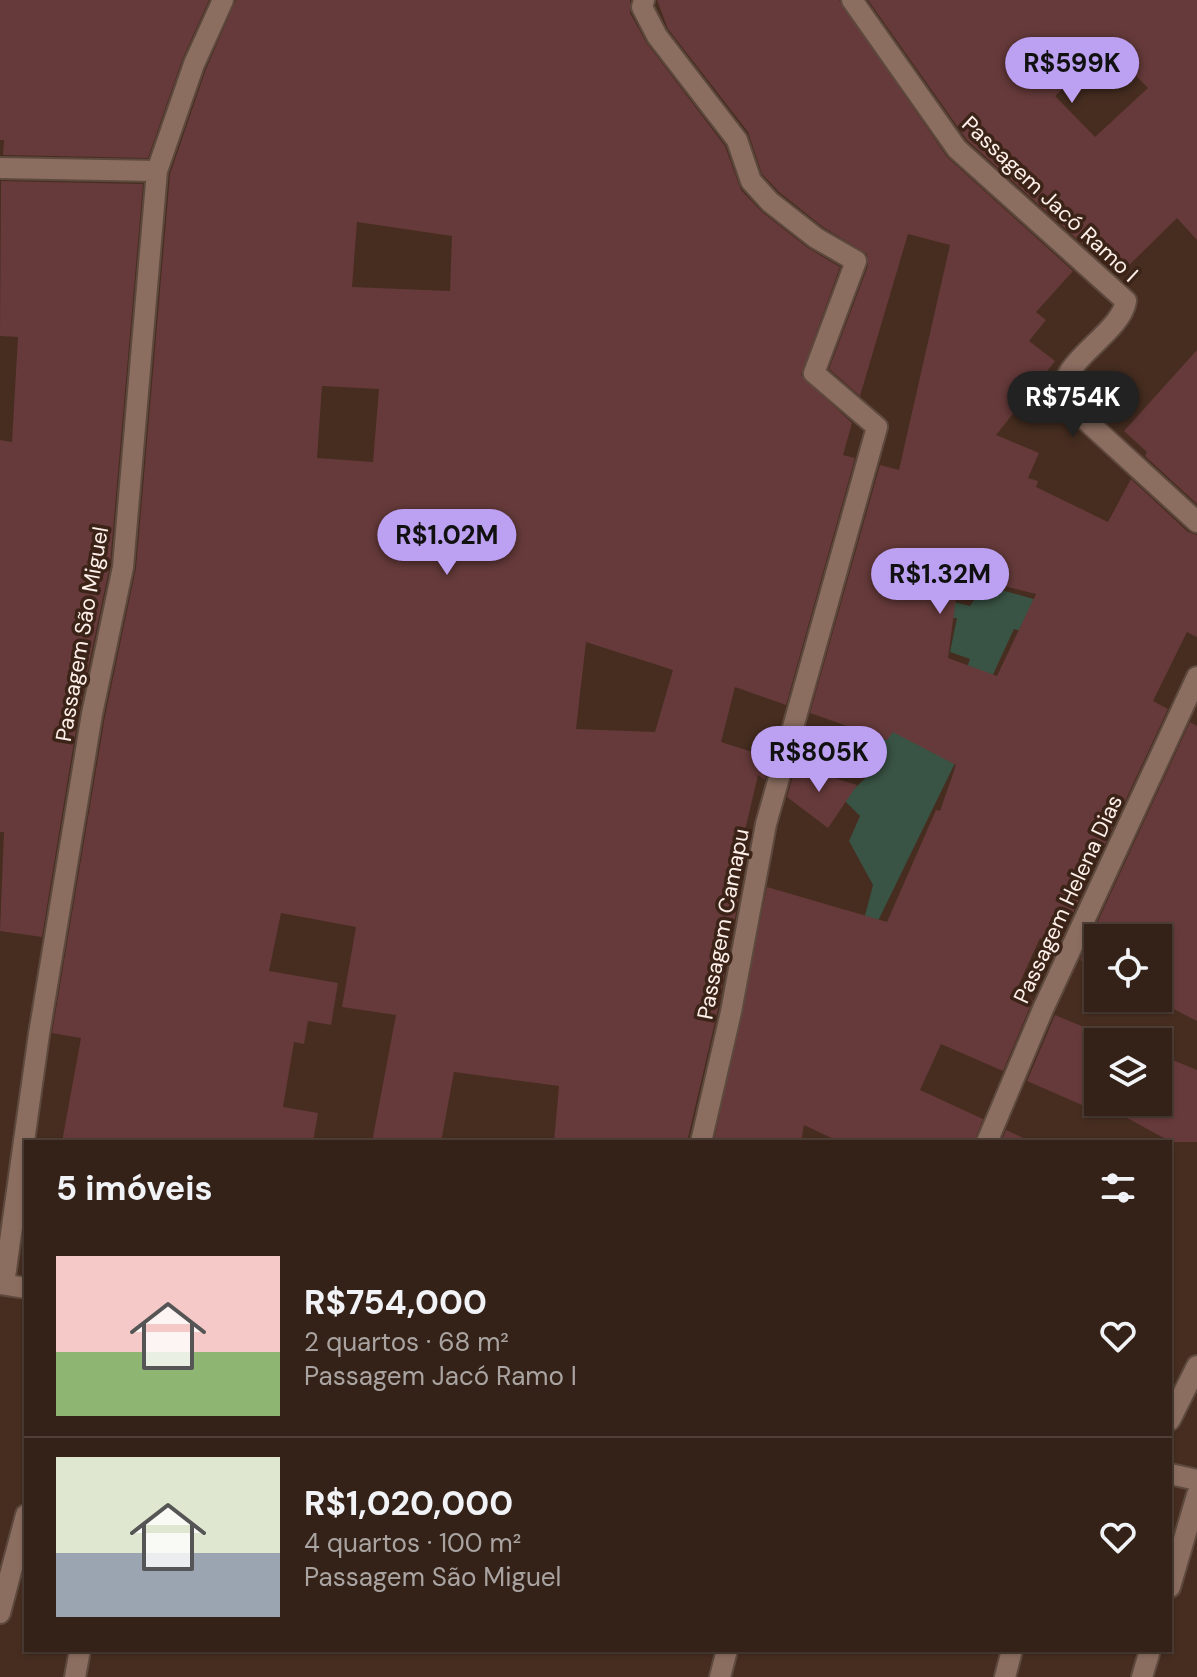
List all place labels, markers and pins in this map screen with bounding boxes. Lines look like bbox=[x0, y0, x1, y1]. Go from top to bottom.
pin: R$599K bbox=[1007, 37, 1137, 105]
pin: R$754K bbox=[1008, 371, 1138, 439]
pin: R$1.02M bbox=[373, 509, 521, 577]
pin: R$1.32M bbox=[866, 548, 1014, 616]
pin: R$805K bbox=[754, 726, 884, 794]

